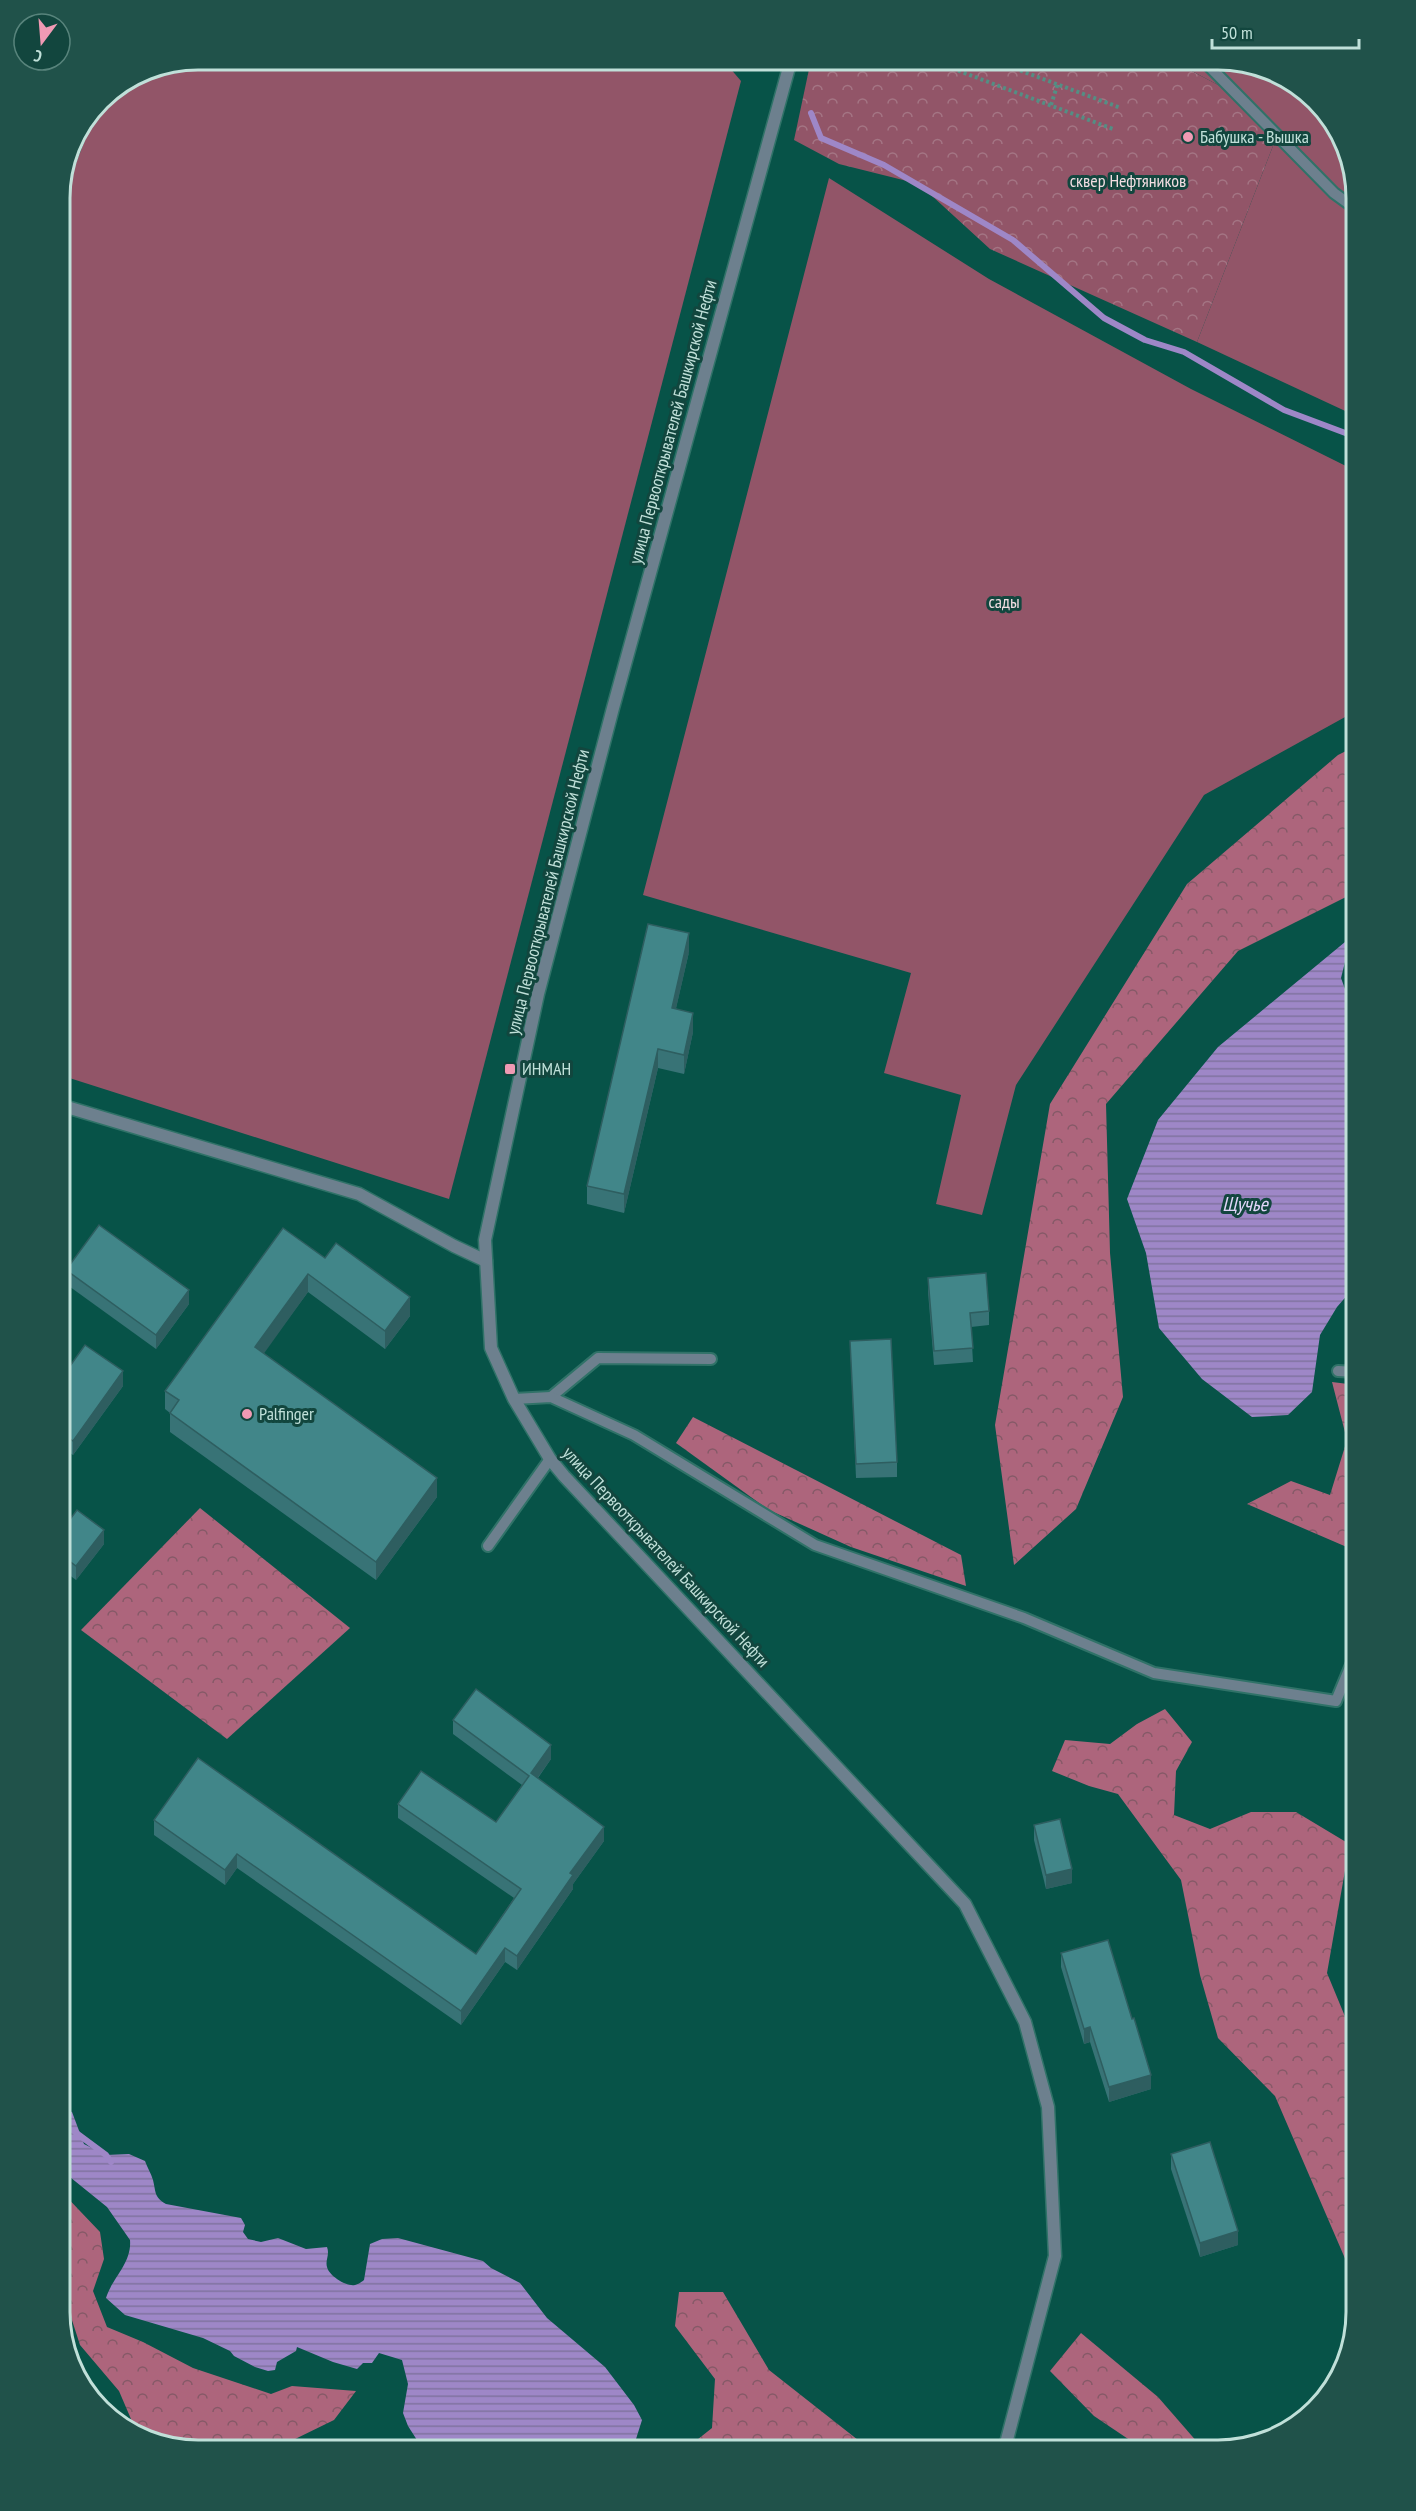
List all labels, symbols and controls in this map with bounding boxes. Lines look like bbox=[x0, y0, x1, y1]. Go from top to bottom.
north arrow bbox=[12, 12, 72, 72]
scale bar bbox=[1212, 12, 1359, 50]
text: 50 m bbox=[1221, 21, 1253, 44]
text: С bbox=[31, 46, 44, 67]
place label: Бабушка - Вышка bbox=[1200, 125, 1309, 148]
marker: Бабушка - Вышка bbox=[1181, 130, 1195, 144]
park label: сквер Нефтяников bbox=[1070, 169, 1186, 192]
street label: улица Первооткрывателей Башкирской Нефти bbox=[623, 277, 722, 567]
park label: сады bbox=[988, 590, 1020, 613]
street label: улица Первооткрывателей Башкирской Нефти bbox=[501, 747, 594, 1037]
place label: ИНМАН bbox=[522, 1057, 571, 1080]
marker: ИНМАН bbox=[503, 1062, 517, 1076]
water label: Щучье bbox=[1222, 1191, 1269, 1217]
place label: Palfinger bbox=[259, 1402, 314, 1425]
marker: Palfinger bbox=[240, 1407, 254, 1421]
street label: улица Первооткрывателей Башкирской Нефти bbox=[558, 1441, 775, 1672]

